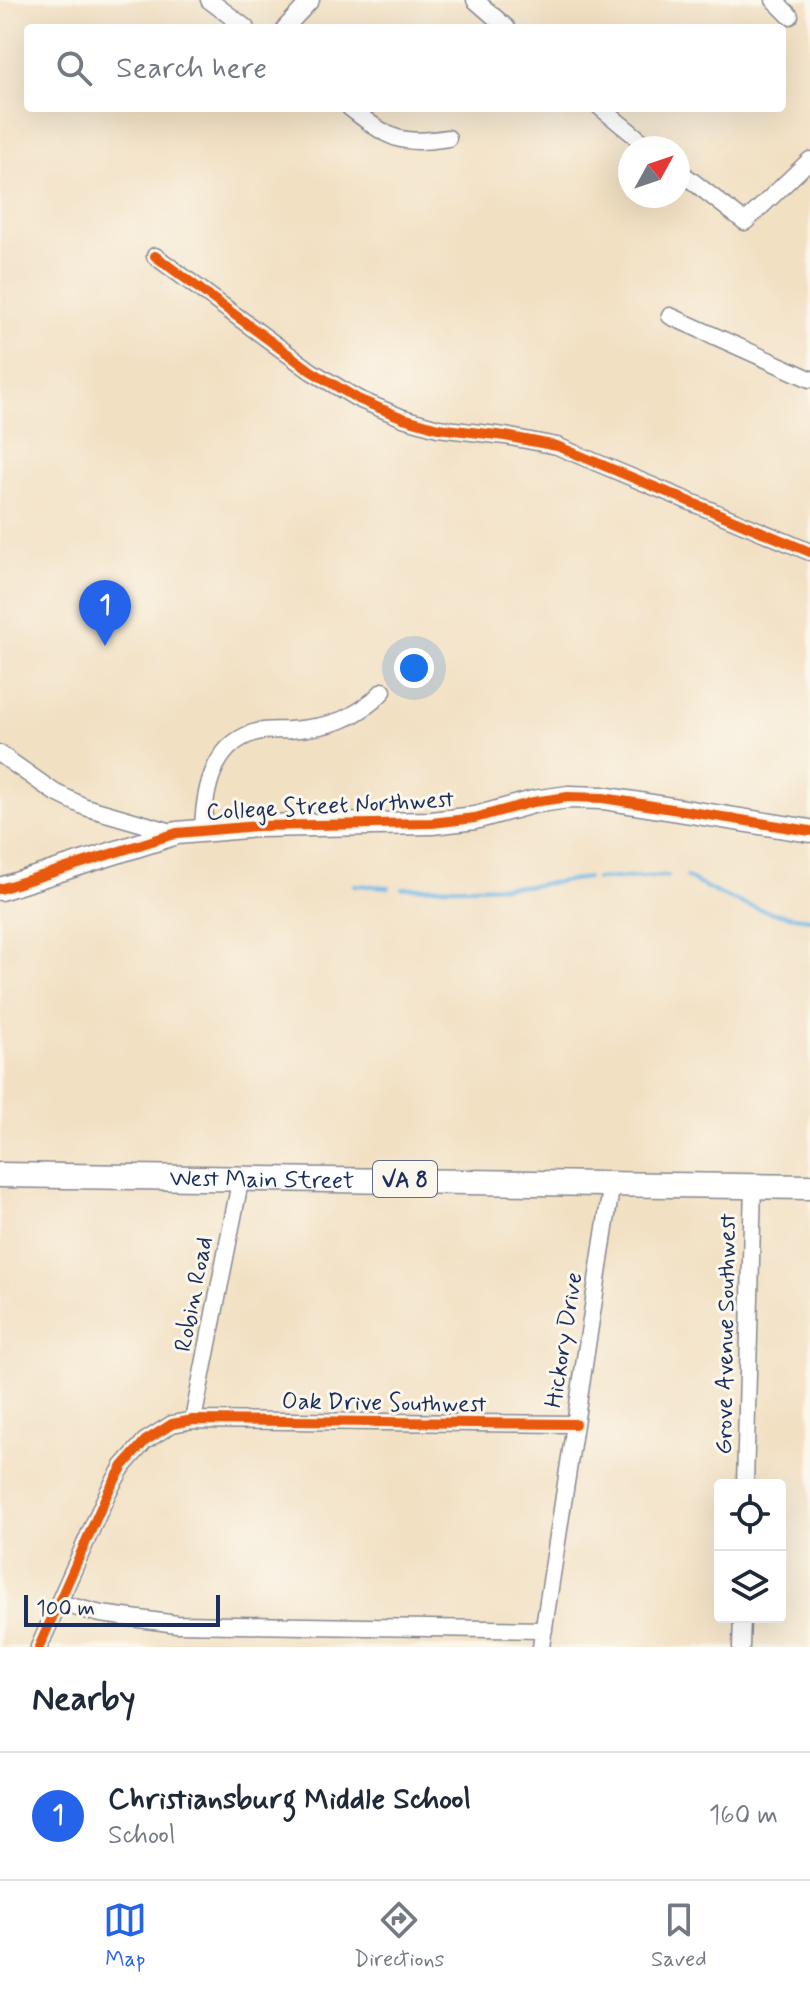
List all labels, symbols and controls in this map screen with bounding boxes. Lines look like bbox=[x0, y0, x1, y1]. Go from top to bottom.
search box bbox=[24, 24, 786, 112]
icon: search bbox=[52, 46, 96, 90]
text: Search here bbox=[116, 49, 267, 88]
north arrow bbox=[618, 136, 690, 208]
pin: 1 bbox=[79, 580, 131, 646]
your location bbox=[394, 648, 434, 688]
street label: College Street Northwest bbox=[205, 785, 455, 828]
road number: VA 8 bbox=[373, 1161, 437, 1197]
street label: West Main Street bbox=[169, 1164, 355, 1197]
street label: Grove Avenue Southwest bbox=[709, 1213, 744, 1455]
street label: Robin Road bbox=[168, 1234, 221, 1354]
street label: Hickory Drive bbox=[538, 1270, 590, 1410]
street label: Oak Drive Southwest bbox=[281, 1386, 487, 1421]
map controls bbox=[714, 1479, 786, 1623]
button: locate bbox=[714, 1479, 786, 1551]
button: layers bbox=[714, 1551, 786, 1623]
scale bar bbox=[24, 1591, 220, 1627]
text: 100 m bbox=[36, 1595, 95, 1623]
text: Nearby bbox=[32, 1677, 136, 1722]
text: Christiansburg Middle School bbox=[108, 1780, 471, 1819]
text: 1 bbox=[52, 1799, 64, 1833]
text: 160 m bbox=[709, 1799, 778, 1833]
text: School bbox=[108, 1819, 175, 1853]
tab: Map bbox=[103, 1898, 147, 1974]
tab: Directions bbox=[354, 1898, 444, 1974]
tab: Saved bbox=[651, 1898, 707, 1974]

